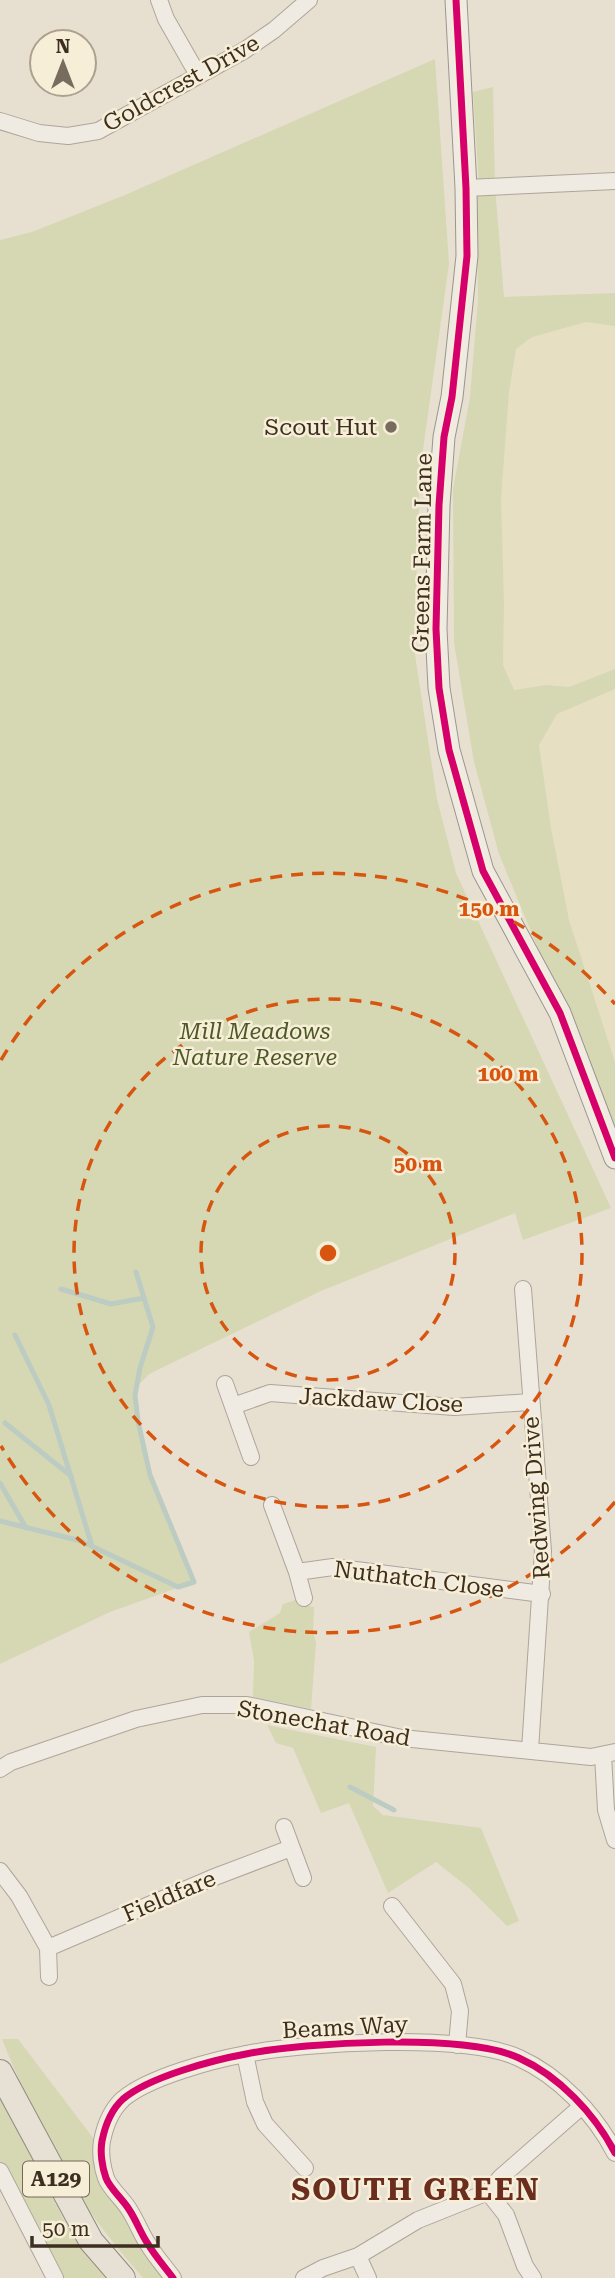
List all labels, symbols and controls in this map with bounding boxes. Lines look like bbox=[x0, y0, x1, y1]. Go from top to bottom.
north arrow bbox=[28, 28, 98, 98]
street label: Goldcrest Drive bbox=[98, 29, 264, 138]
text: N bbox=[56, 35, 71, 58]
place label: Scout Hut bbox=[265, 414, 377, 441]
marker: Scout Hut bbox=[383, 419, 399, 435]
street label: Greens Farm Lane bbox=[407, 453, 438, 653]
text: 150 m bbox=[459, 897, 519, 921]
park label: Mill Meadows Nature Reserve bbox=[172, 1018, 337, 1071]
text: 100 m bbox=[478, 1062, 538, 1086]
text: 50 m bbox=[393, 1152, 443, 1176]
centre of rings bbox=[316, 1241, 340, 1265]
street label: Jackdaw Close bbox=[298, 1383, 464, 1418]
street label: Redwing Drive bbox=[517, 1416, 556, 1580]
street label: Nuthatch Close bbox=[332, 1556, 506, 1603]
street label: Stonechat Road bbox=[235, 1695, 413, 1752]
street label: Fieldfare bbox=[119, 1865, 220, 1928]
street label: Beams Way bbox=[281, 2011, 409, 2044]
road number: A129 bbox=[23, 2162, 89, 2196]
district label: SOUTH GREEN bbox=[291, 2172, 541, 2207]
scale bar bbox=[32, 2204, 158, 2248]
text: 50 m bbox=[42, 2217, 90, 2241]

